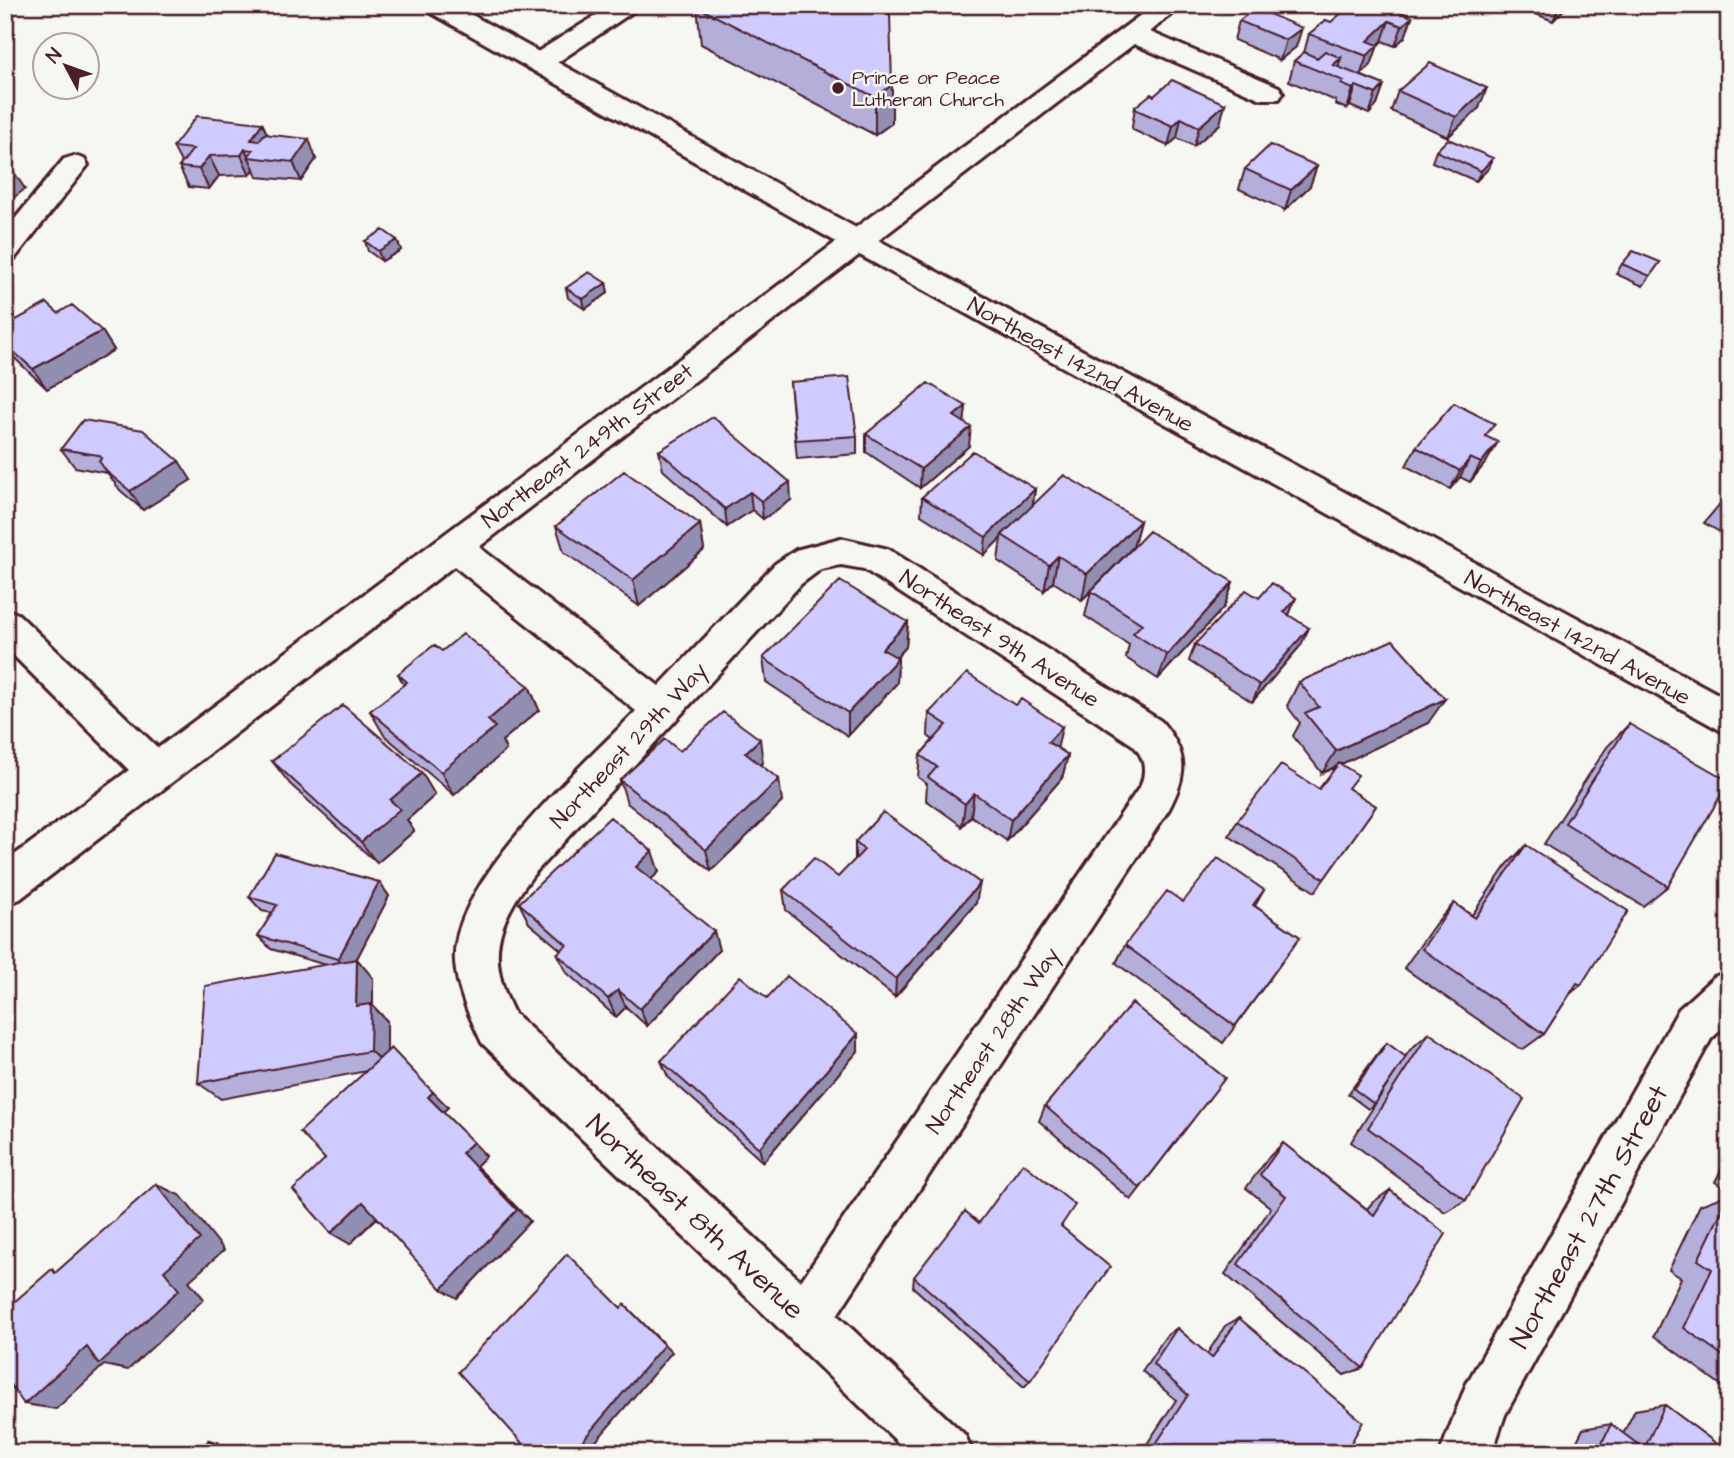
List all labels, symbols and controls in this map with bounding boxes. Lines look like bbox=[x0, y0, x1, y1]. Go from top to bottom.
north arrow bbox=[32, 32, 102, 102]
text: N bbox=[40, 42, 68, 69]
place label: Prince or Peace Lutheran Church bbox=[852, 65, 1004, 114]
marker: Prince or Peace Lutheran Church bbox=[830, 80, 846, 96]
street label: Northeast 142nd Avenue bbox=[962, 289, 1199, 440]
street label: Northeast 249th Street bbox=[475, 355, 701, 536]
street label: Northeast 9th Avenue bbox=[893, 562, 1106, 716]
street label: Northeast 142nd Avenue bbox=[1459, 562, 1696, 713]
street label: Northeast 29th Way bbox=[543, 655, 715, 837]
street label: Northeast 28th Way bbox=[918, 941, 1068, 1141]
street label: Northeast 27th Street bbox=[1501, 1077, 1678, 1356]
street label: Northeast 8th Avenue bbox=[577, 1105, 813, 1329]

